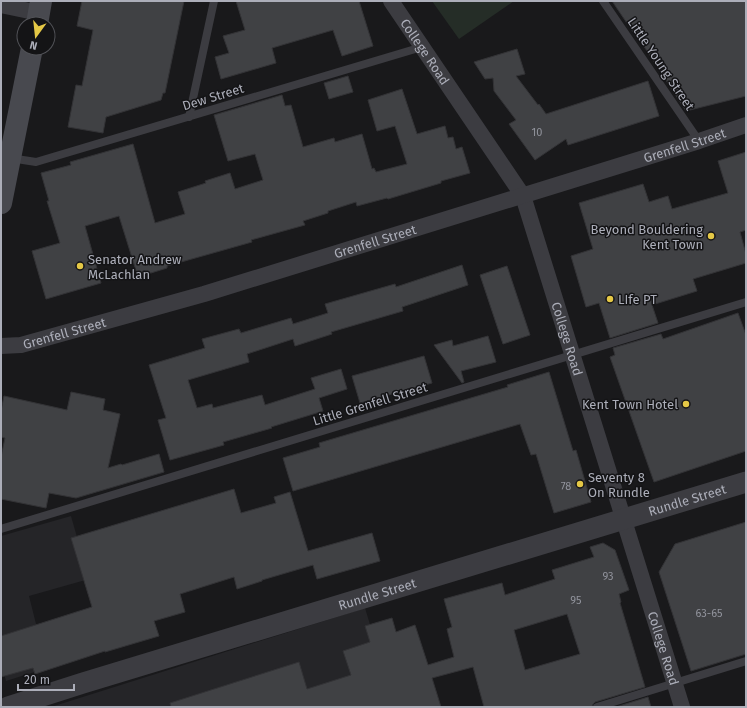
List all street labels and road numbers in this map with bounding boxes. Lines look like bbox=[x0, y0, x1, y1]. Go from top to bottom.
street label: Little Young Street bbox=[624, 15, 698, 113]
street label: College Road bbox=[398, 16, 453, 87]
street label: Dew Street bbox=[180, 80, 246, 113]
street label: Grenfell Street bbox=[642, 125, 728, 165]
street label: Grenfell Street bbox=[332, 221, 418, 261]
street label: College Road bbox=[549, 300, 586, 377]
street label: Grenfell Street bbox=[21, 314, 108, 352]
street label: Little Grenfell Street bbox=[311, 379, 429, 429]
street label: Rundle Street bbox=[646, 481, 728, 519]
street label: Rundle Street bbox=[336, 575, 418, 613]
street label: College Road bbox=[645, 609, 682, 687]

